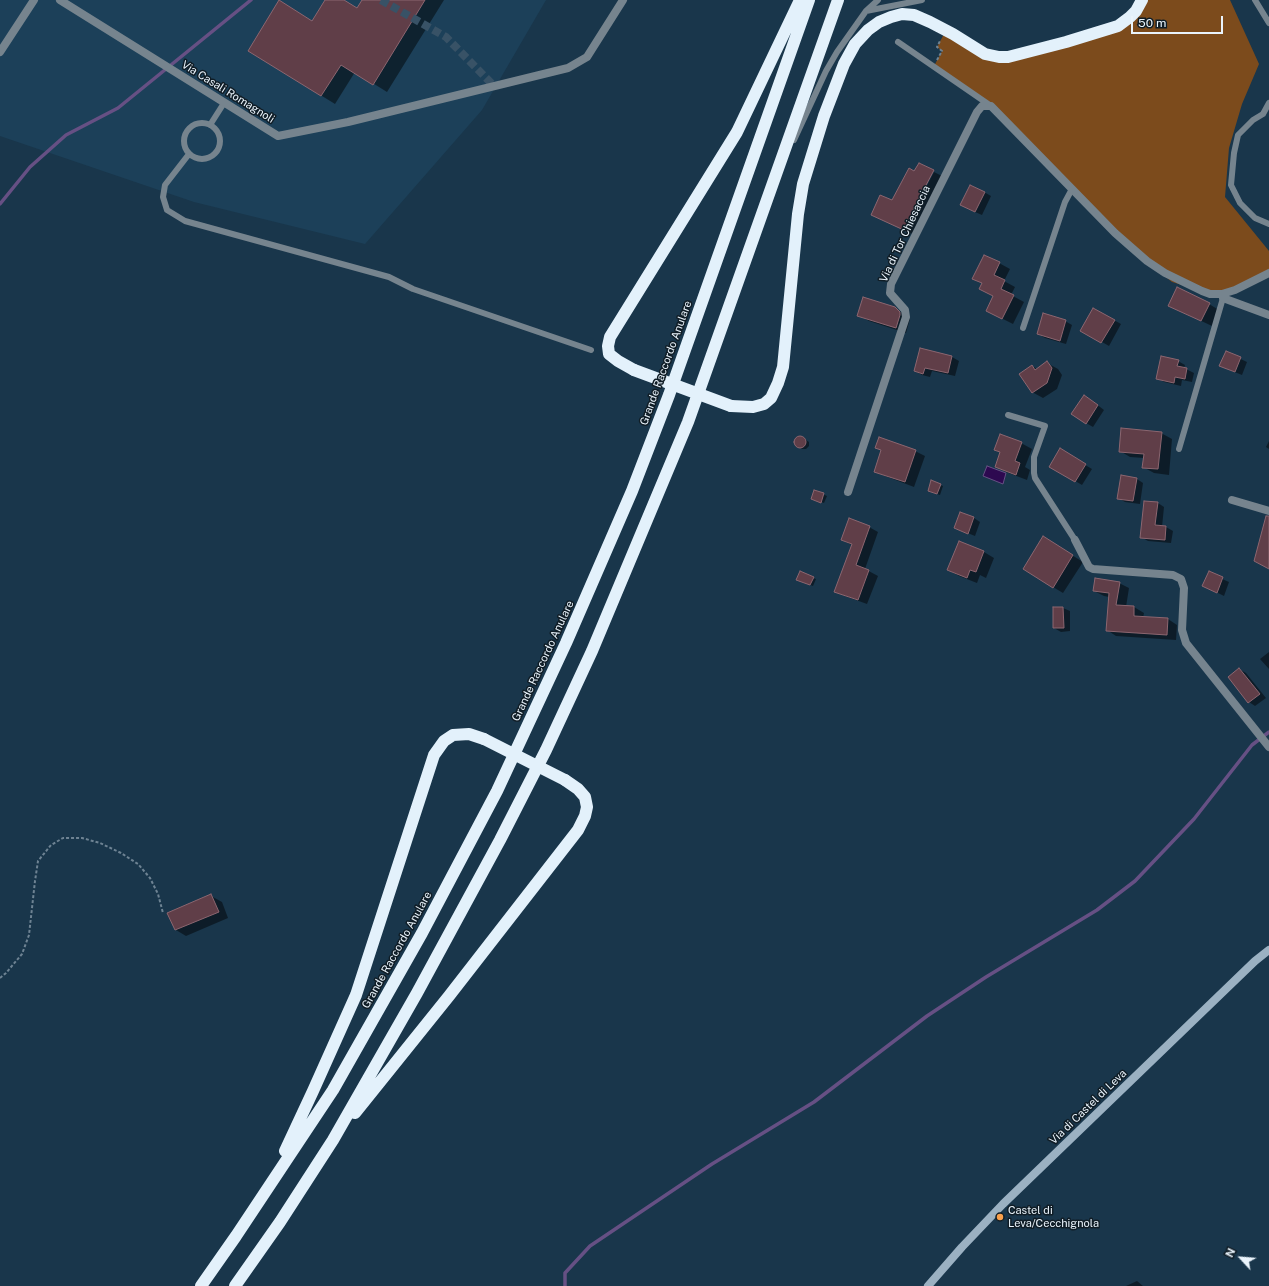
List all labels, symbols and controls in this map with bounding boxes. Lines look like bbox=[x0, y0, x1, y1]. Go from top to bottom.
scale bar bbox=[1133, 8, 1225, 34]
text: 50 m bbox=[1138, 16, 1166, 30]
street label: Via Casali Romagnoli bbox=[179, 58, 277, 126]
street label: Via di Tor Chiesaccia bbox=[877, 184, 933, 284]
street label: Grande Raccordo Anulare bbox=[637, 299, 695, 427]
street label: Grande Raccordo Anulare bbox=[509, 599, 577, 723]
street label: Grande Raccordo Anulare bbox=[359, 889, 435, 1011]
street label: Via di Castel di Leva bbox=[1047, 1067, 1129, 1147]
place label: Castel di Leva/Cecchignola bbox=[1008, 1204, 1099, 1230]
marker: Castel di Leva/Cecchignola bbox=[995, 1212, 1005, 1222]
north arrow bbox=[1221, 1238, 1261, 1278]
text: N bbox=[1223, 1246, 1237, 1259]

